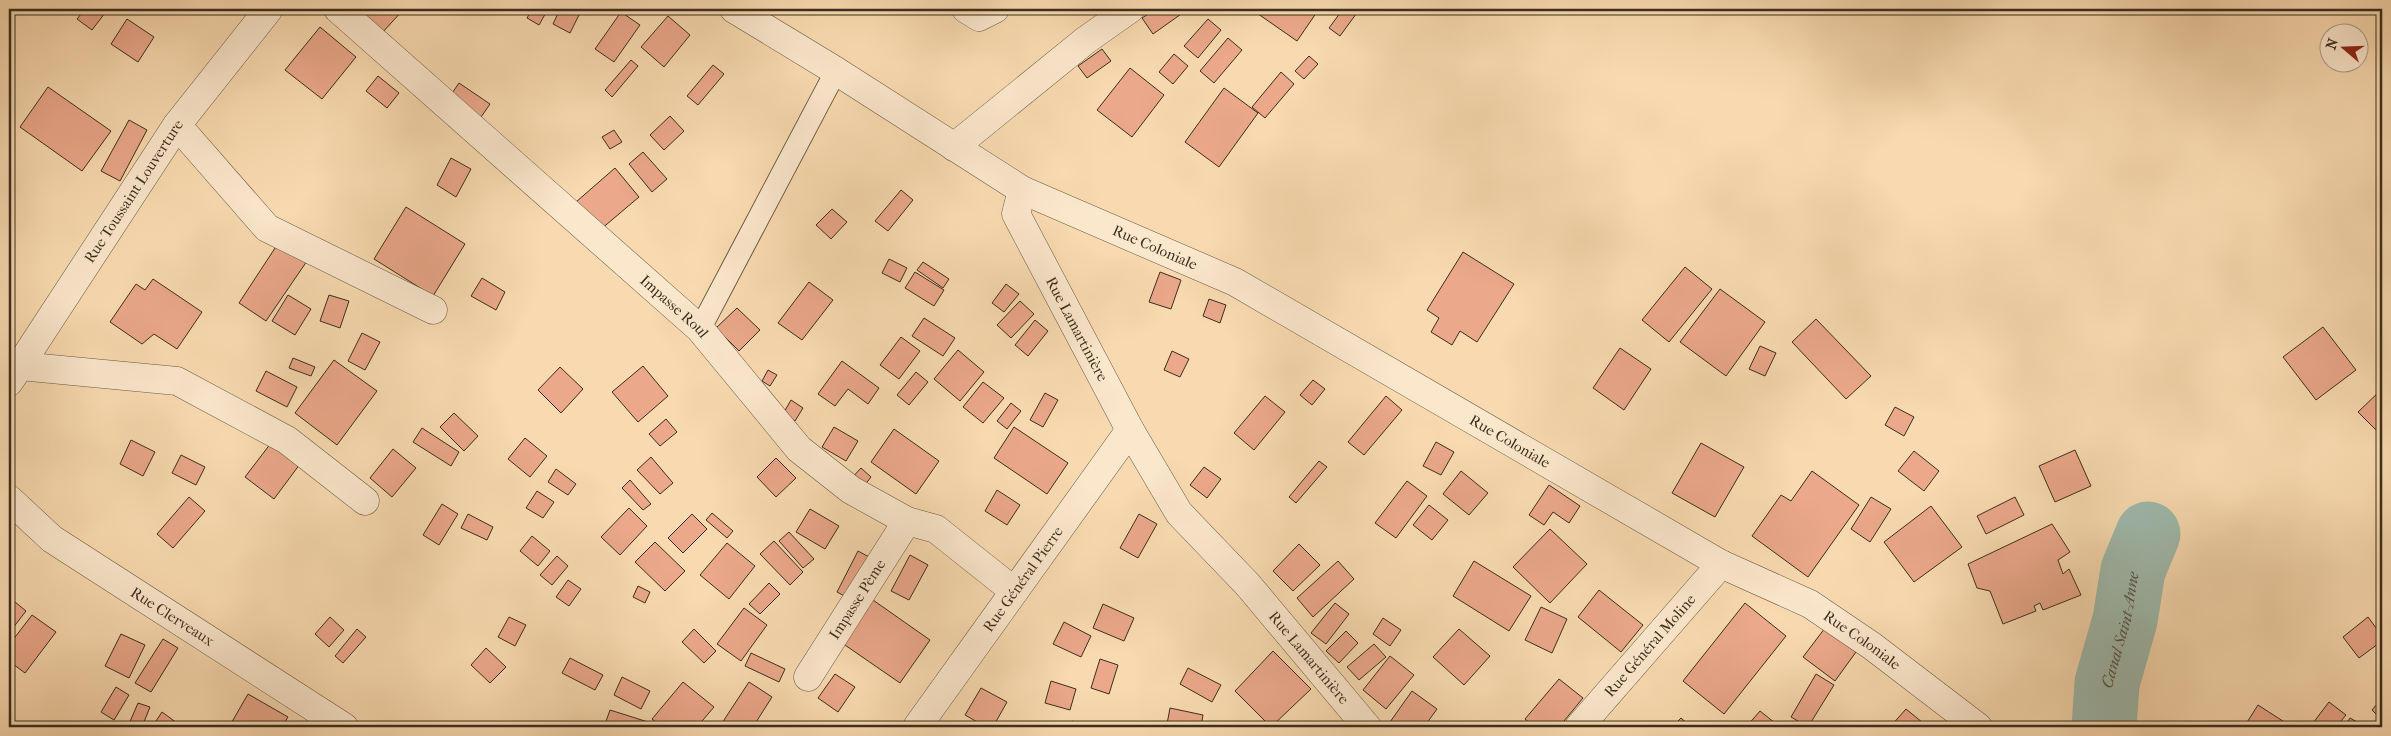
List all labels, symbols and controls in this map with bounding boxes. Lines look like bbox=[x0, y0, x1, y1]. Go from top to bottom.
north arrow bbox=[2318, 22, 2368, 72]
text: N bbox=[2322, 36, 2342, 52]
street label: Rue Toussaint Louverture bbox=[80, 115, 187, 266]
street label: Rue Coloniale bbox=[1110, 221, 1201, 274]
street label: Impasse Roul bbox=[636, 271, 713, 342]
street label: Rue Lamartinière bbox=[1042, 274, 1112, 385]
street label: Rue Coloniale bbox=[1466, 411, 1554, 472]
street label: Rue Général Pierre bbox=[979, 522, 1067, 635]
street label: Impasse Pème bbox=[825, 556, 890, 643]
water label: Canal Saint-Anne bbox=[2097, 570, 2142, 690]
street label: Rue Clerveaux bbox=[127, 583, 218, 650]
street label: Rue Général Moline bbox=[1600, 590, 1700, 701]
street label: Rue Coloniale bbox=[1820, 607, 1905, 674]
street label: Rue Lamartinière bbox=[1265, 608, 1353, 708]

